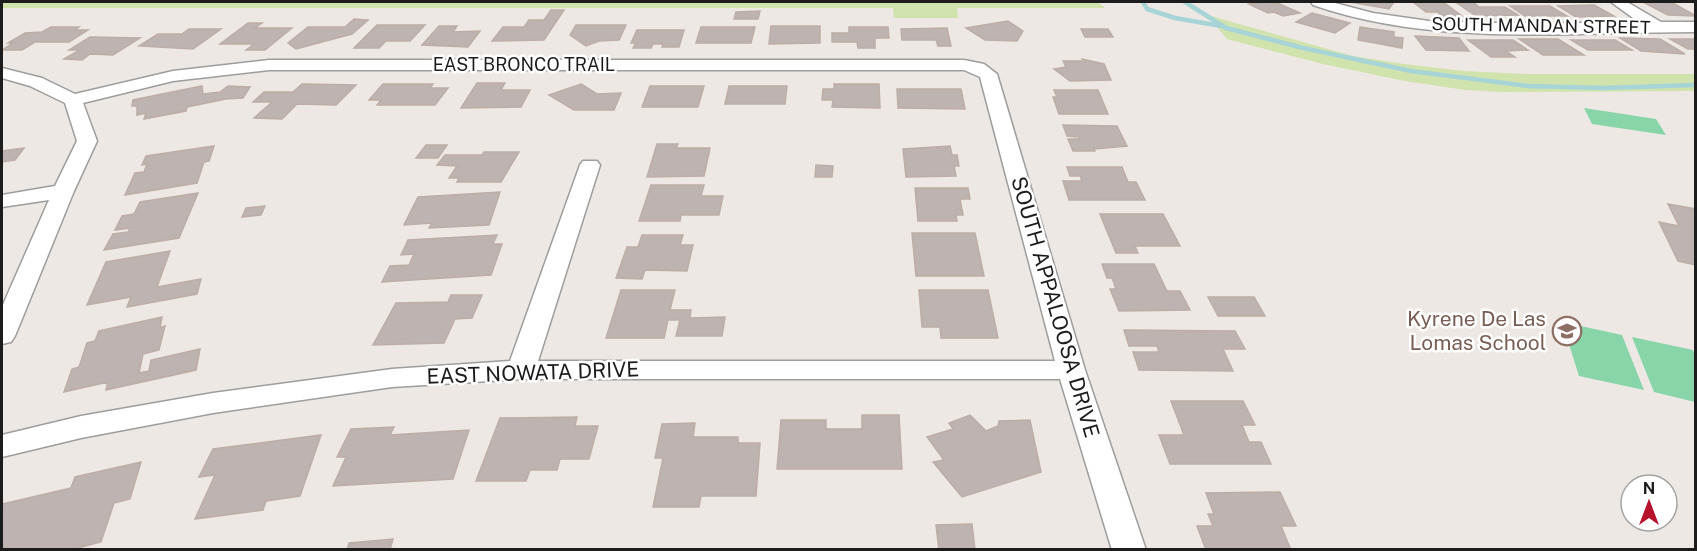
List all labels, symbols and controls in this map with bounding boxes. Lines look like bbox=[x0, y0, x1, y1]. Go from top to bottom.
street label: SOUTH MANDAN STREET bbox=[1431, 13, 1651, 38]
street label: EAST BRONCO TRAIL bbox=[433, 54, 615, 75]
street label: SOUTH APPALOOSA DRIVE bbox=[1006, 173, 1105, 440]
place label: Kyrene De Las Lomas School bbox=[1407, 306, 1546, 355]
school or university icon: Kyrene De Las Lomas School bbox=[1551, 315, 1583, 347]
street label: EAST NOWATA DRIVE bbox=[426, 356, 640, 389]
north arrow bbox=[1619, 473, 1679, 533]
text: N bbox=[1643, 479, 1655, 498]

